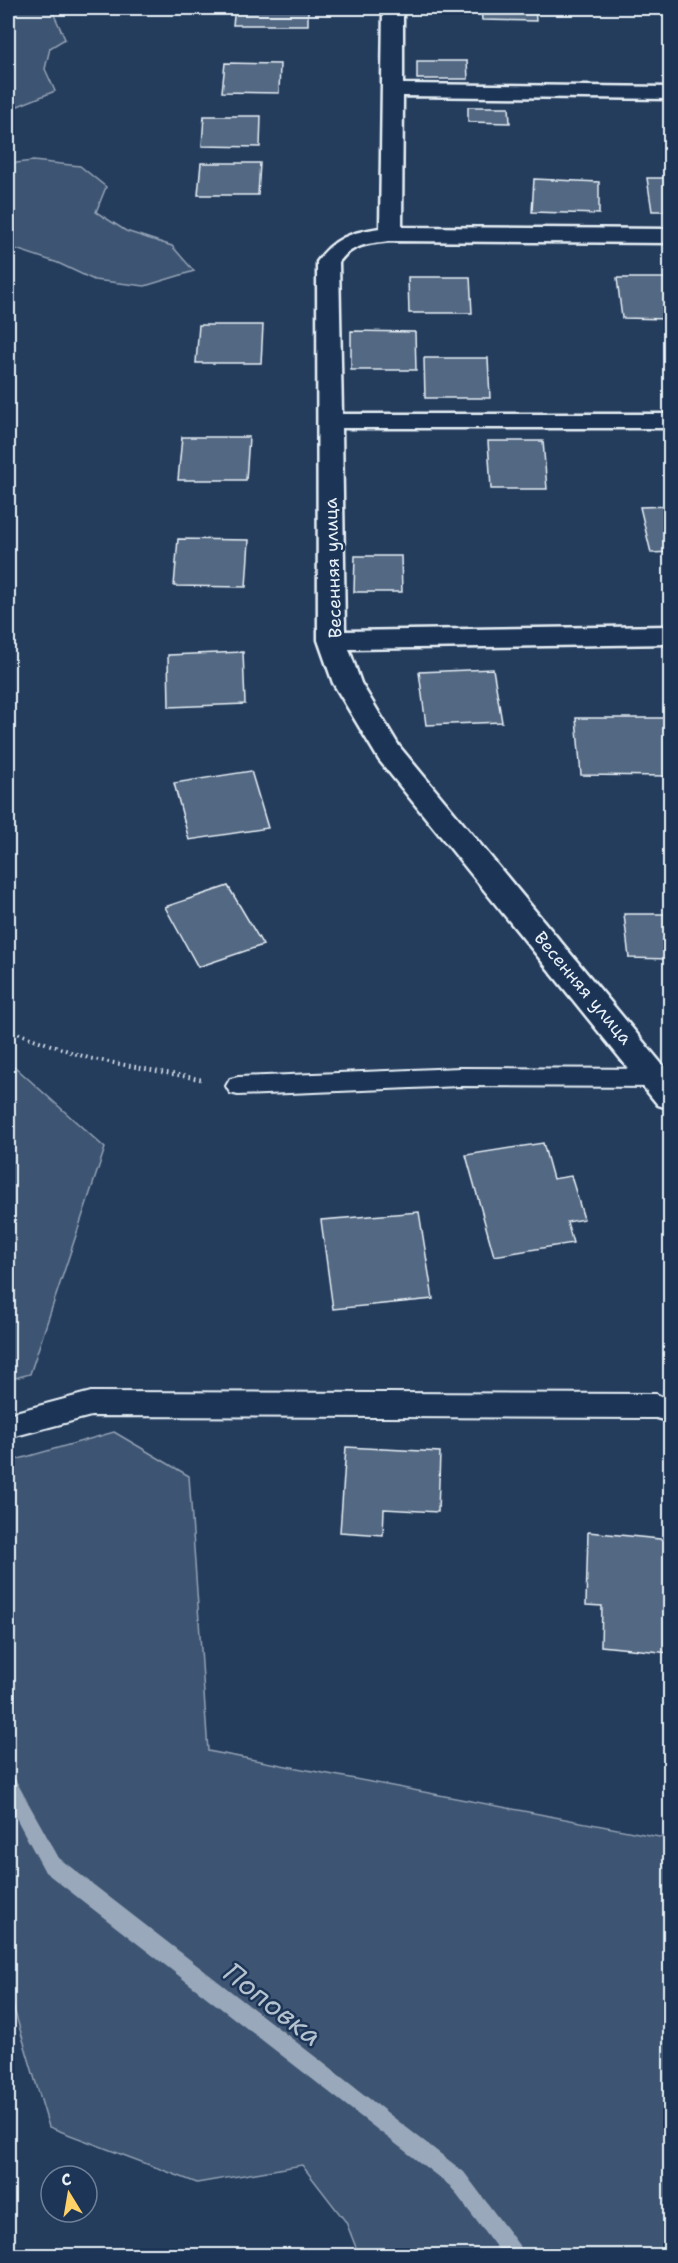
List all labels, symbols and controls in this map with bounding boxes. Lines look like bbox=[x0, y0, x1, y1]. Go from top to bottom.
street label: Весенняя улица bbox=[319, 497, 347, 639]
street label: Весенняя улица bbox=[529, 926, 637, 1050]
water label: Поповка bbox=[216, 1953, 330, 2055]
north arrow bbox=[39, 2164, 99, 2224]
text: С bbox=[59, 2168, 73, 2191]

